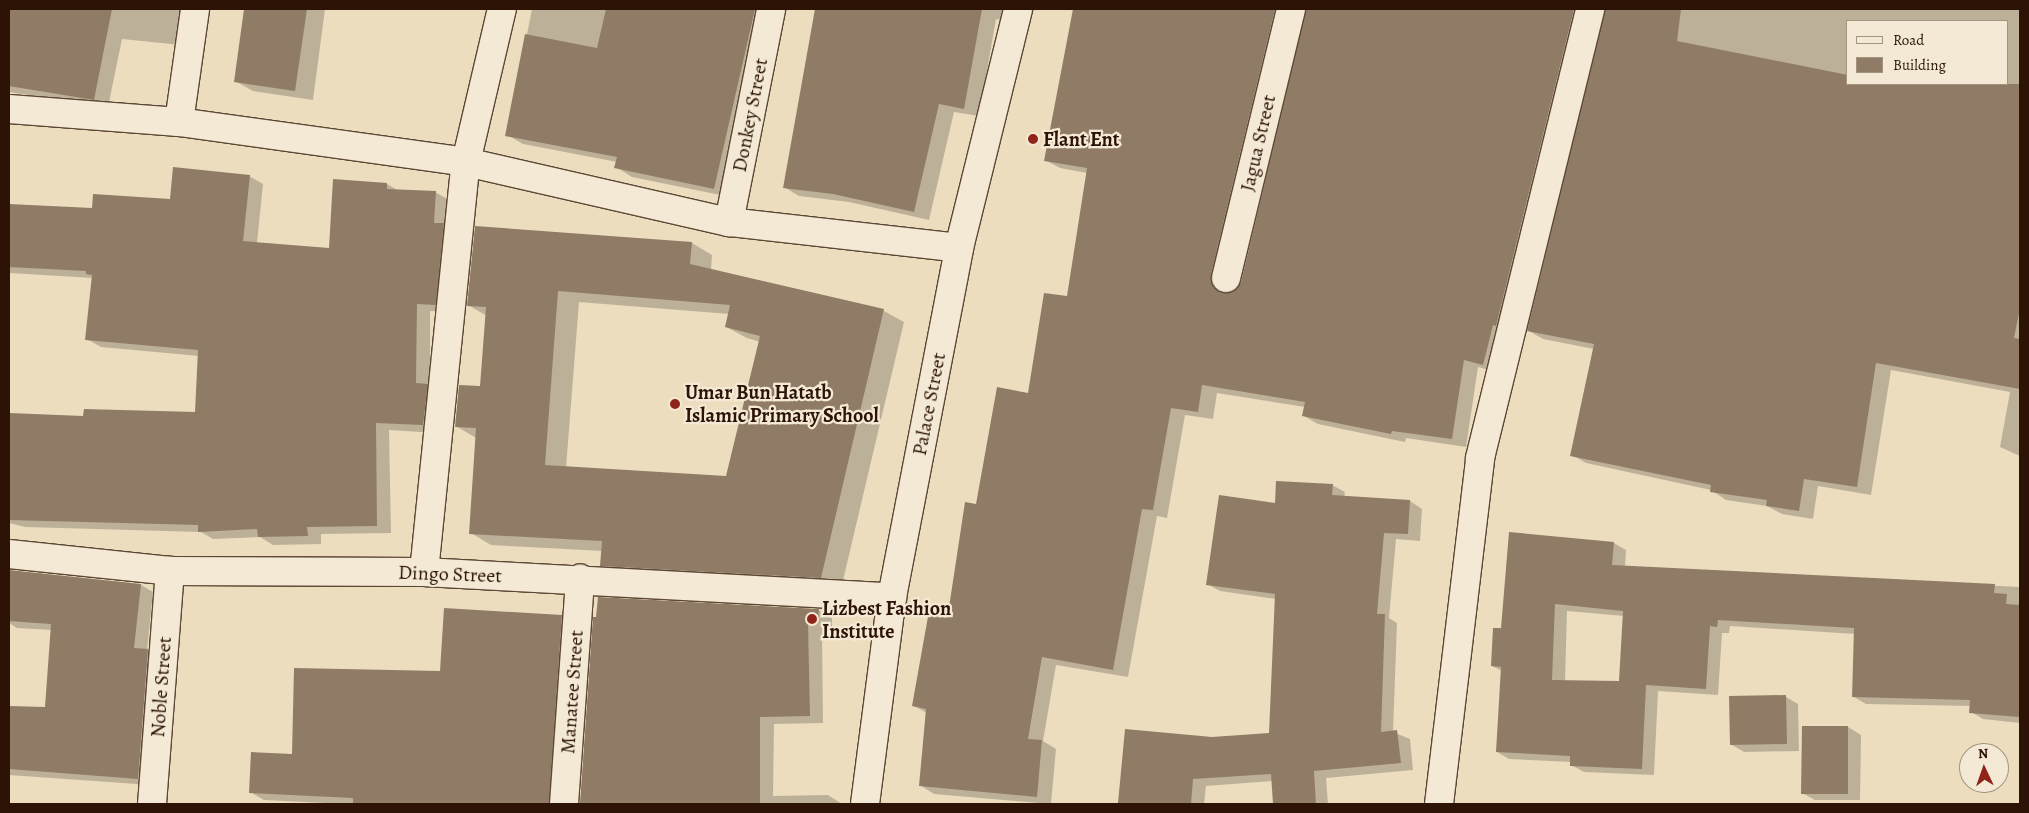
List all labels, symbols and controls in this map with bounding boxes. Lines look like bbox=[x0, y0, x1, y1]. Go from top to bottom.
legend bbox=[1846, 20, 2009, 85]
text: Road bbox=[1893, 30, 1924, 50]
text: Building bbox=[1893, 55, 1946, 75]
street label: Donkey Street bbox=[727, 56, 773, 174]
street label: Jagua Street bbox=[1235, 92, 1281, 194]
place label: Flant Ent bbox=[1043, 127, 1119, 151]
marker: Flant Ent bbox=[1027, 133, 1039, 145]
street label: Palace Street bbox=[907, 350, 951, 458]
place label: Umar Bun Hatatb Islamic Primary School bbox=[685, 380, 879, 427]
marker: Umar Bun Hatatb Islamic Primary School bbox=[669, 398, 681, 410]
street label: Dingo Street bbox=[398, 560, 502, 588]
place label: Lizbest Fashion Institute bbox=[822, 596, 951, 643]
marker: Lizbest Fashion Institute bbox=[806, 613, 818, 625]
street label: Manatee Street bbox=[556, 629, 588, 755]
street label: Noble Street bbox=[146, 636, 176, 738]
north arrow bbox=[1959, 743, 2009, 793]
text: N bbox=[1978, 744, 1989, 763]

